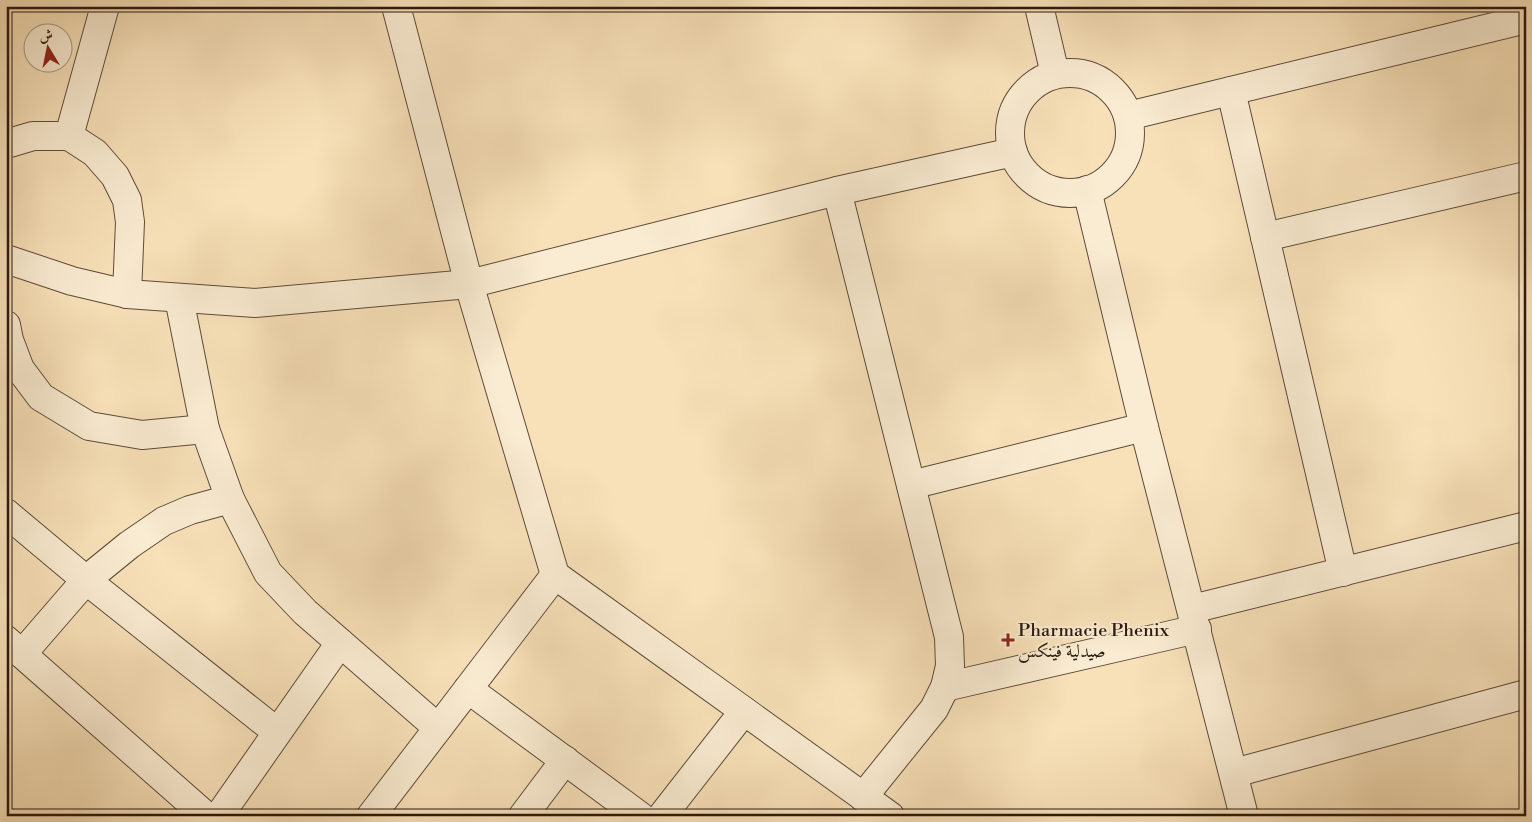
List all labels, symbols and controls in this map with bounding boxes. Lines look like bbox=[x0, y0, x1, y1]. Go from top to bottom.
north arrow bbox=[22, 22, 72, 72]
text: ش bbox=[38, 26, 54, 46]
place label: Pharmacie Phenix صيدلية فينكس bbox=[1018, 619, 1170, 663]
marker: Pharmacie Phenix صيدلية فينكس bbox=[1002, 634, 1014, 646]

